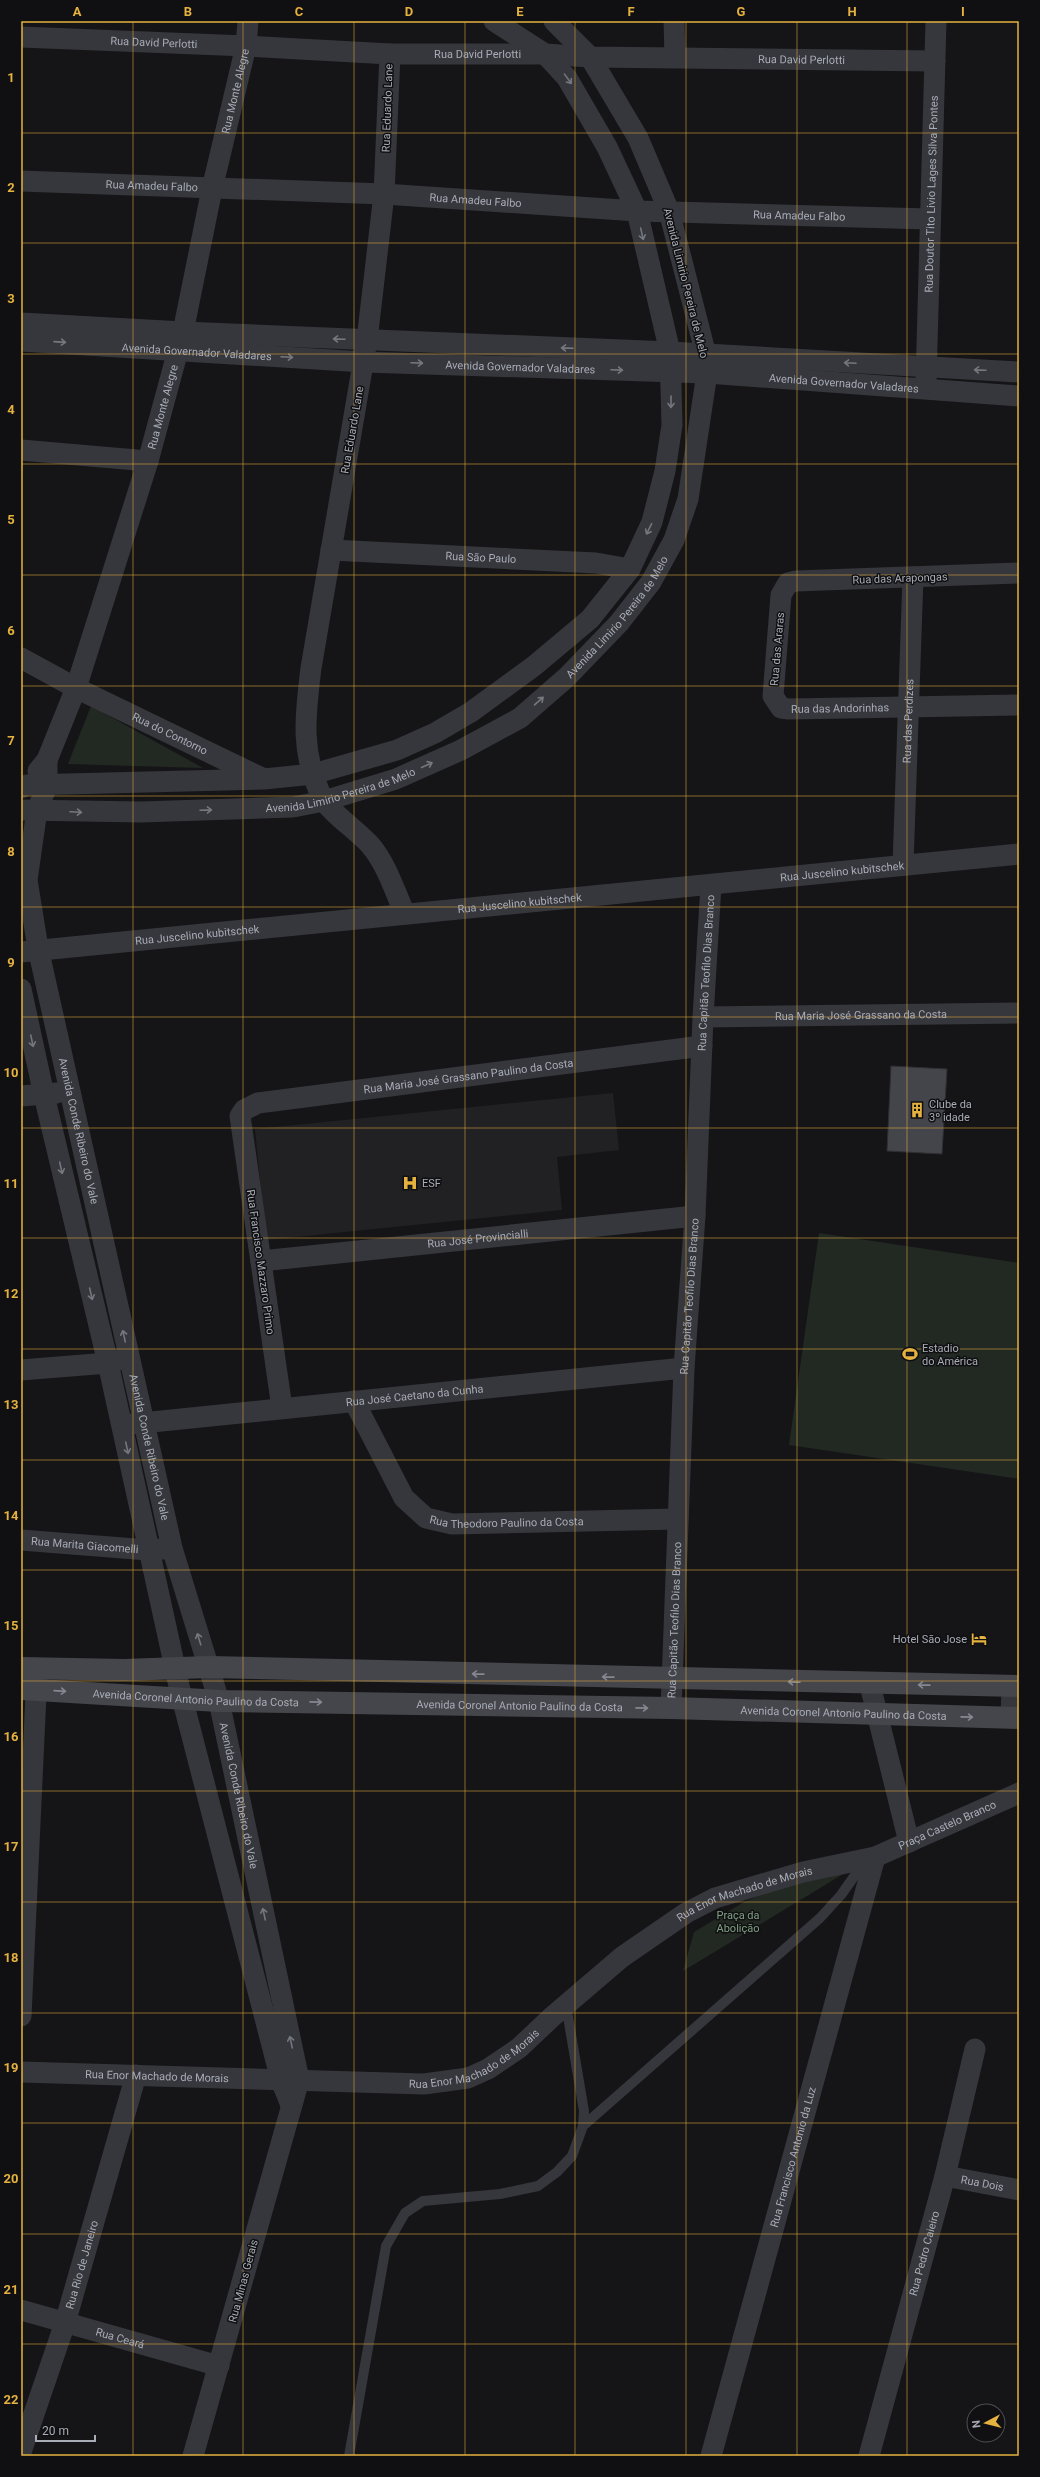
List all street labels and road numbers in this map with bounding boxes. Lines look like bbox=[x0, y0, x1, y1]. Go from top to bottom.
street label: Rua David Perlotti bbox=[110, 35, 198, 51]
street label: Rua Monte Alegre bbox=[219, 47, 252, 135]
street label: Rua David Perlotti bbox=[434, 48, 521, 61]
street label: Rua David Perlotti bbox=[758, 53, 845, 67]
street label: Rua Eduardo Lane bbox=[379, 63, 396, 153]
street label: Rua Doutor Tito Livio Lages Silva Pontes bbox=[922, 95, 941, 293]
street label: Rua Amadeu Falbo bbox=[106, 178, 198, 194]
street label: Rua Amadeu Falbo bbox=[429, 191, 522, 210]
street label: Avenida Limirio Pereira de Melo bbox=[661, 207, 710, 360]
street label: Rua Amadeu Falbo bbox=[753, 208, 845, 224]
street label: Avenida Governador Valadares bbox=[121, 341, 272, 363]
street label: Avenida Governador Valadares bbox=[445, 359, 596, 376]
street label: Rua Monte Alegre bbox=[145, 363, 181, 451]
street label: Avenida Governador Valadares bbox=[768, 372, 919, 396]
street label: Rua Eduardo Lane bbox=[338, 385, 367, 475]
street label: Rua São Paulo bbox=[445, 550, 517, 566]
street label: Avenida Limirio Pereira de Melo bbox=[563, 554, 671, 681]
street label: Rua das Arapongas bbox=[852, 570, 948, 587]
street label: Rua das Araras bbox=[768, 611, 787, 686]
street label: Rua das Perdizes bbox=[901, 678, 916, 763]
street label: Rua das Andorinhas bbox=[791, 701, 889, 716]
street label: Rua do Contorno bbox=[130, 710, 210, 758]
street label: Avenida Limirio Pereira de Melo bbox=[265, 765, 417, 815]
street label: Rua Juscelino kubitschek bbox=[779, 859, 905, 884]
street label: Rua Juscelino kubitschek bbox=[457, 891, 583, 916]
street label: Rua Capitão Teofilo Dias Branco bbox=[696, 894, 717, 1051]
street label: Rua Juscelino kubitschek bbox=[135, 923, 260, 948]
street label: Rua Maria José Grassano da Costa bbox=[775, 1008, 947, 1023]
street label: Avenida Conde Ribeiro do Vale bbox=[56, 1057, 101, 1205]
street label: Rua Maria José Grassano Paulino da Costa bbox=[363, 1057, 574, 1096]
street label: Rua Francisco Mazzaro Primo bbox=[244, 1189, 277, 1335]
street label: Rua Capitão Teofilo Dias Branco bbox=[678, 1218, 702, 1375]
street label: Rua José Provincialli bbox=[427, 1227, 529, 1251]
street label: Avenida Conde Ribeiro do Vale bbox=[126, 1373, 172, 1522]
street label: Rua José Caetano da Cunha bbox=[345, 1382, 484, 1409]
street label: Rua Theodoro Paulino da Costa bbox=[428, 1513, 584, 1531]
street label: Rua Marita Giacomelli bbox=[31, 1535, 139, 1556]
street label: Rua Capitão Teofilo Dias Branco bbox=[665, 1542, 684, 1699]
street label: Avenida Coronel Antonio Paulino da Costa bbox=[92, 1687, 299, 1709]
street label: Avenida Coronel Antonio Paulino da Costa bbox=[416, 1698, 623, 1714]
street label: Avenida Coronel Antonio Paulino da Costa bbox=[740, 1704, 947, 1723]
street label: Avenida Conde Ribeiro do Vale bbox=[217, 1721, 260, 1870]
street label: Praça Castelo Branco bbox=[897, 1798, 998, 1853]
street label: Rua Enor Machado de Morais bbox=[674, 1864, 814, 1924]
street label: Rua Enor Machado de Morais bbox=[409, 2026, 542, 2091]
street label: Rua Enor Machado de Morais bbox=[85, 2068, 229, 2085]
street label: Rua Francisco Antonio da Luz bbox=[768, 2085, 819, 2229]
street label: Rua Dois bbox=[960, 2173, 1005, 2194]
street label: Rua Pedro Caieiro bbox=[907, 2210, 942, 2297]
street label: Rua Rio de Janeiro bbox=[63, 2219, 101, 2311]
street label: Rua Minas Gerais bbox=[226, 2238, 261, 2324]
street label: Rua Ceará bbox=[94, 2325, 146, 2352]

